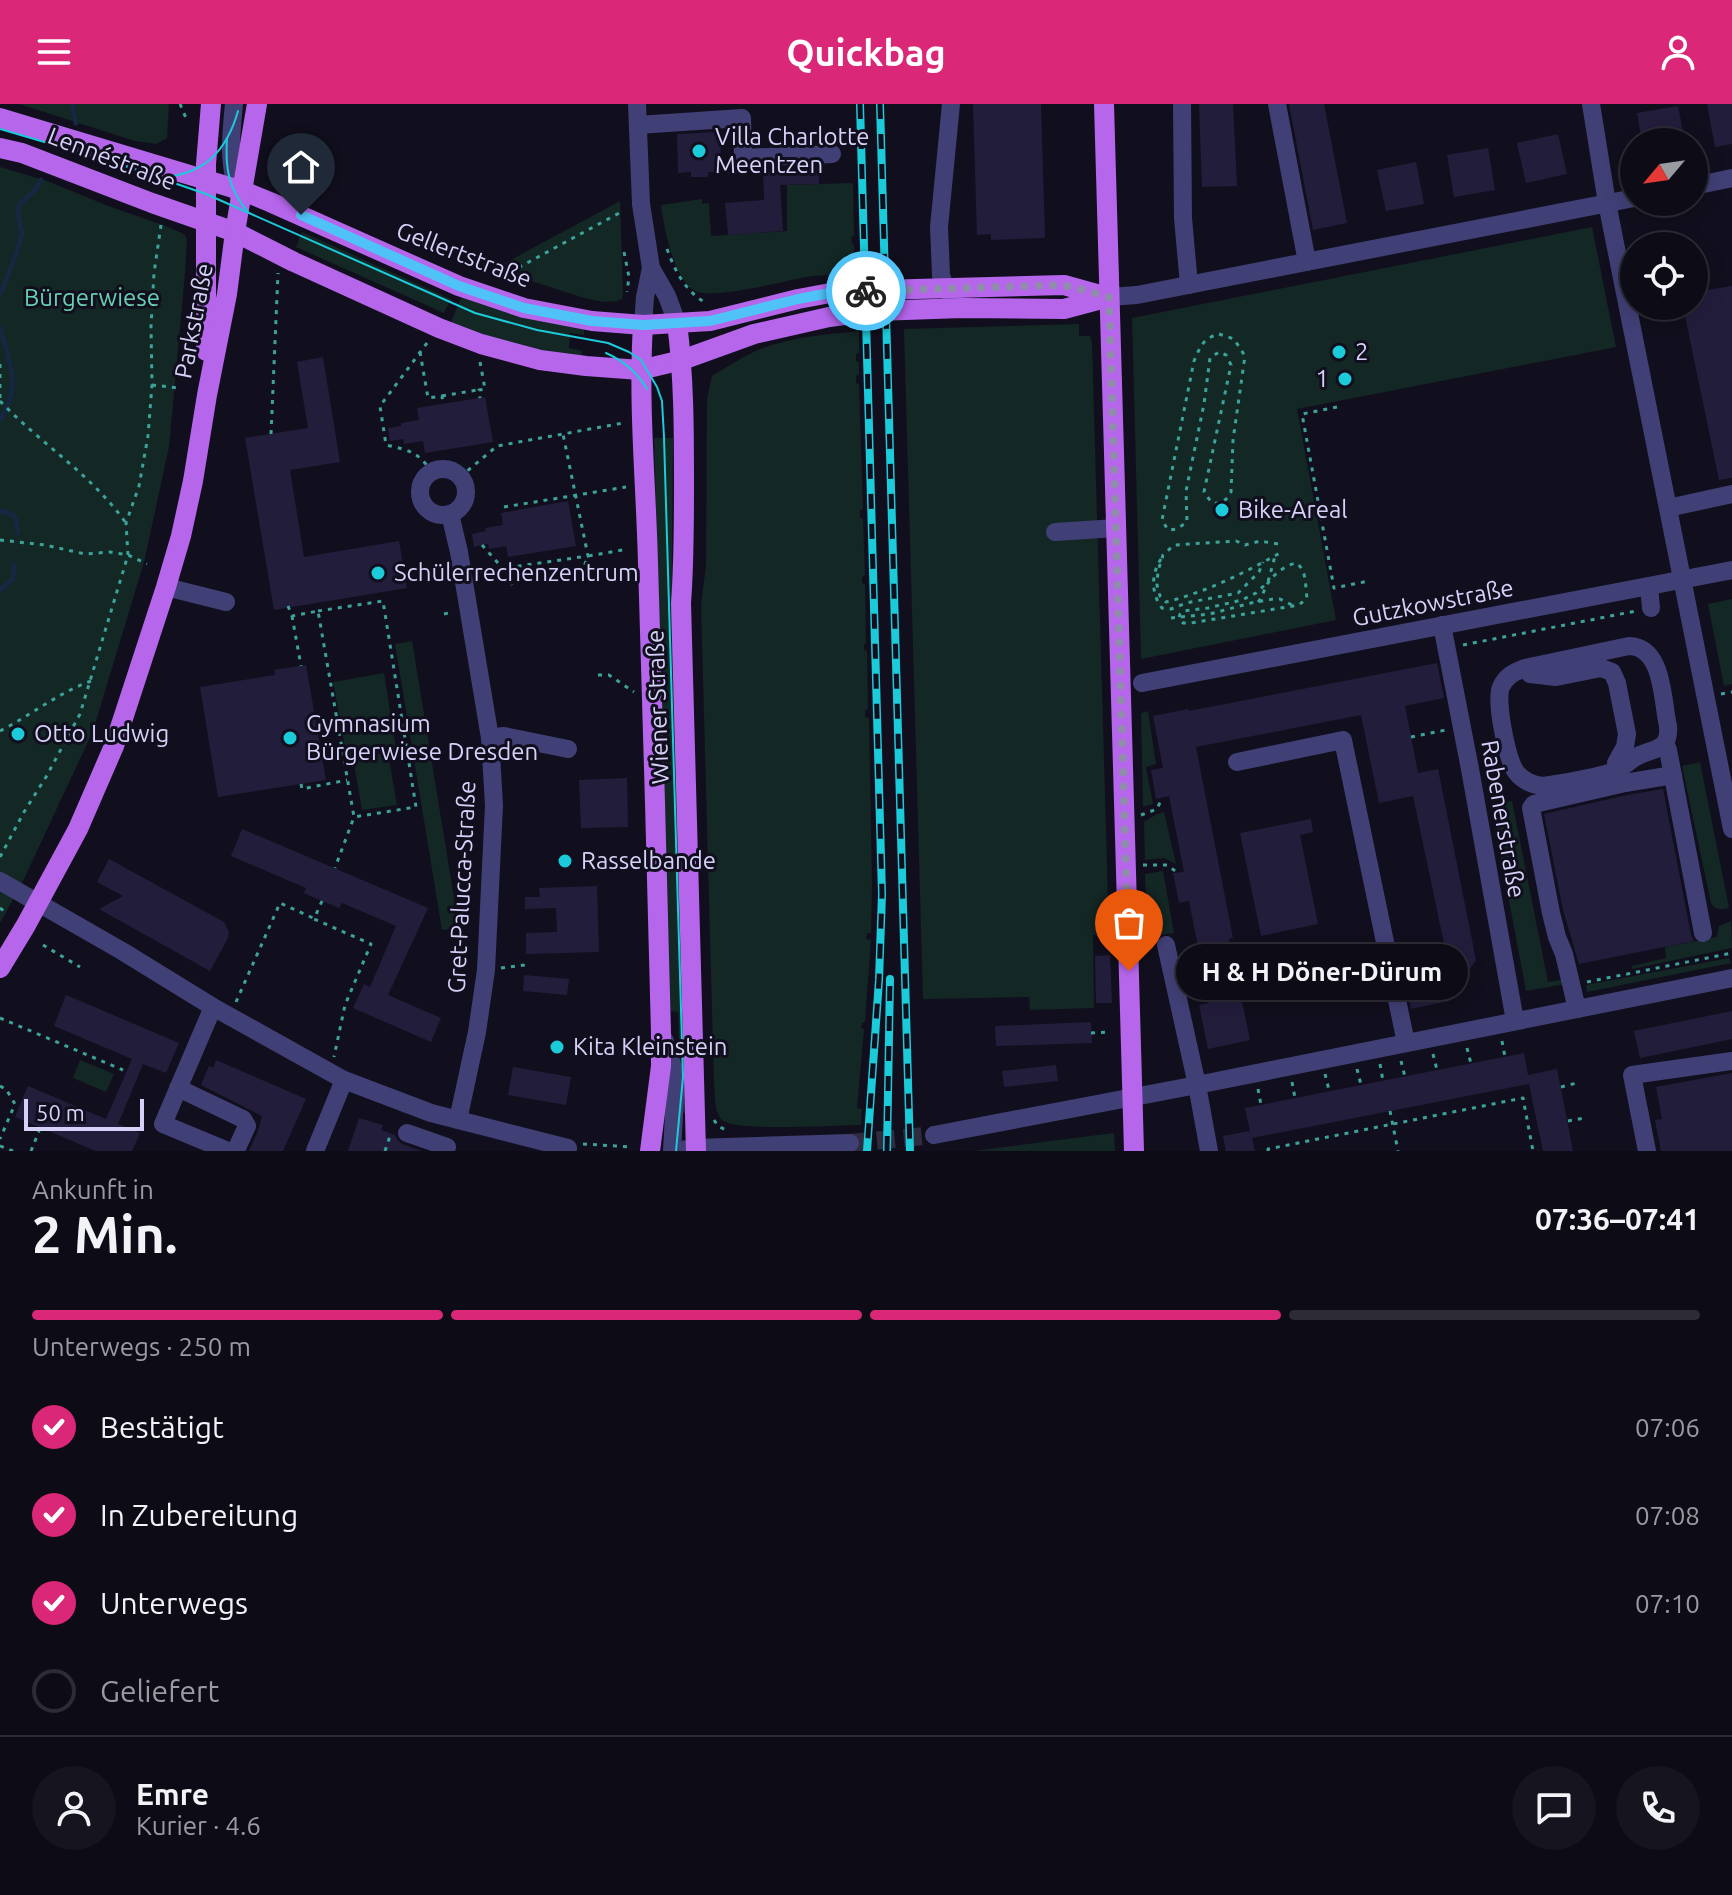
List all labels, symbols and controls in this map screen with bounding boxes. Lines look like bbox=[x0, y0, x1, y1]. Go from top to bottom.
icon: menu bbox=[32, 30, 76, 74]
icon: person bbox=[1656, 30, 1700, 74]
text: Quickbag bbox=[786, 32, 946, 73]
street label: Lennéstraße bbox=[44, 122, 180, 195]
place label: Villa Charlotte Meentzen bbox=[715, 123, 870, 178]
north arrow bbox=[1620, 128, 1708, 216]
map controls bbox=[1620, 128, 1708, 320]
pin bbox=[267, 133, 335, 215]
marker: Villa Charlotte Meentzen bbox=[690, 142, 708, 160]
icon: home bbox=[279, 145, 323, 189]
street label: Gellertstraße bbox=[393, 216, 536, 293]
button: locate bbox=[1620, 232, 1708, 320]
courier bbox=[826, 251, 906, 331]
street label: Parkstraße bbox=[169, 261, 218, 381]
icon: bike bbox=[844, 269, 888, 313]
park label: Bürgerwiese bbox=[24, 284, 160, 311]
place label: 2 bbox=[1355, 338, 1369, 365]
marker: 2 bbox=[1330, 343, 1348, 361]
place label: 1 bbox=[1315, 365, 1329, 392]
marker: 1 bbox=[1336, 370, 1354, 388]
place label: Bike-Areal bbox=[1238, 496, 1348, 523]
marker: Bike-Areal bbox=[1213, 501, 1231, 519]
place label: Schülerrechenzentrum bbox=[394, 559, 639, 586]
marker: Schülerrechenzentrum bbox=[369, 564, 387, 582]
street label: Gutzkowstraße bbox=[1350, 574, 1516, 631]
street label: Wiener Straße bbox=[641, 629, 674, 785]
place label: Gymnasium Bürgerwiese Dresden bbox=[306, 710, 538, 765]
place label: Otto Ludwig bbox=[34, 720, 169, 747]
marker: Otto Ludwig bbox=[9, 725, 27, 743]
marker: Gymnasium Bürgerwiese Dresden bbox=[281, 729, 299, 747]
street label: Rabenerstraße bbox=[1476, 738, 1531, 900]
street label: Gret-Palucca-Straße bbox=[442, 780, 481, 994]
place label: Rasselbande bbox=[581, 847, 716, 874]
marker: Rasselbande bbox=[556, 852, 574, 870]
pin bbox=[1095, 889, 1163, 971]
icon: bag bbox=[1107, 901, 1151, 945]
callout: H & H Döner-Dürum bbox=[1177, 943, 1469, 999]
text: H & H Döner-Dürum bbox=[1202, 957, 1442, 986]
place label: Kita Kleinstein bbox=[573, 1033, 727, 1060]
marker: Kita Kleinstein bbox=[548, 1038, 566, 1056]
scale bar bbox=[24, 1095, 144, 1131]
text: 50 m bbox=[36, 1100, 85, 1125]
text: Ankunft in bbox=[32, 1175, 154, 1204]
text: 07:36–07:41 bbox=[1535, 1202, 1700, 1236]
text: 2 Min. bbox=[32, 1205, 178, 1263]
text: Unterwegs · 250 m bbox=[32, 1332, 251, 1361]
icon: check bbox=[32, 1405, 76, 1449]
text: Bestätigt bbox=[100, 1410, 224, 1444]
text: 07:06 bbox=[1635, 1413, 1700, 1442]
icon: check bbox=[32, 1493, 76, 1537]
text: In Zubereitung bbox=[100, 1498, 298, 1532]
text: 07:08 bbox=[1635, 1501, 1700, 1530]
icon: check bbox=[32, 1581, 76, 1625]
text: Unterwegs bbox=[100, 1586, 248, 1620]
text: 07:10 bbox=[1635, 1589, 1700, 1618]
text: Geliefert bbox=[100, 1674, 219, 1708]
button: person bbox=[32, 1766, 116, 1850]
button: chat bbox=[1512, 1766, 1596, 1850]
button: phone bbox=[1616, 1766, 1700, 1850]
text: Emre bbox=[136, 1777, 209, 1811]
text: Kurier · 4.6 bbox=[136, 1811, 261, 1840]

